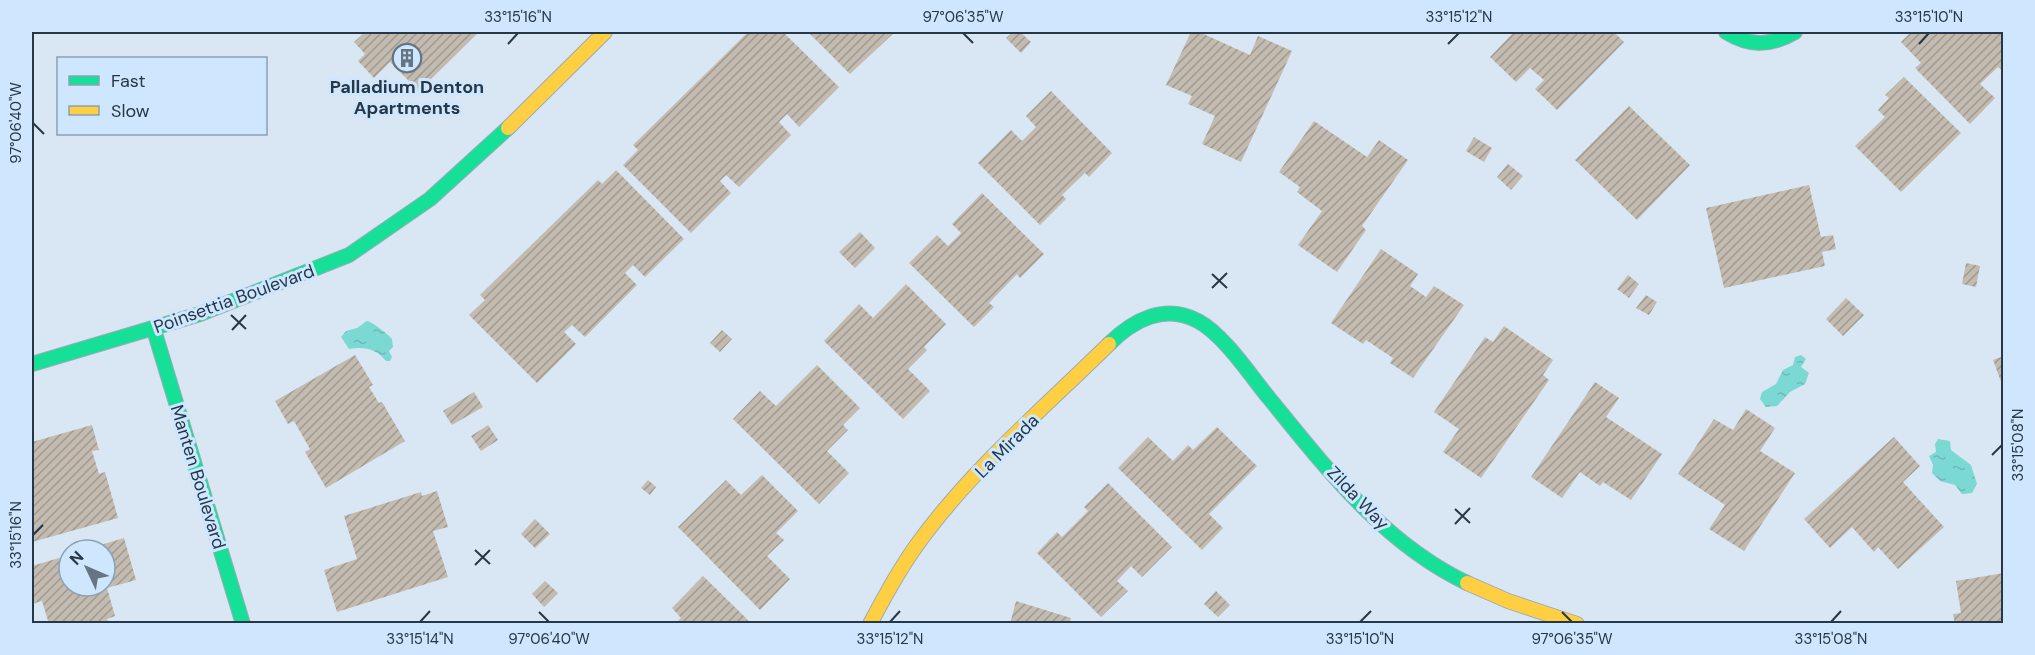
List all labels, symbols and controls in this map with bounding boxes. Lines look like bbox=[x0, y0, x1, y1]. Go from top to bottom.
text: 33°15'16"N bbox=[484, 7, 552, 27]
text: 97°06'35"W bbox=[923, 7, 1004, 27]
text: 33°15'12"N bbox=[1426, 7, 1492, 27]
text: 33°15'10"N bbox=[1895, 7, 1963, 27]
building icon: Palladium Denton Apartments bbox=[391, 42, 423, 74]
legend bbox=[57, 57, 267, 135]
text: Fast bbox=[111, 69, 146, 93]
place label: Palladium Denton Apartments bbox=[330, 75, 484, 120]
text: 97°06'40"W bbox=[6, 82, 26, 164]
text: Slow bbox=[111, 99, 150, 123]
street label: Poinsettia Boulevard bbox=[150, 259, 318, 339]
street label: Manten Boulevard bbox=[165, 402, 231, 552]
street label: La Mirada bbox=[970, 409, 1044, 483]
text: 33°15'08"N bbox=[2008, 409, 2028, 481]
street label: Zilda Way bbox=[1322, 461, 1394, 535]
text: 33°15'16"N bbox=[6, 501, 26, 569]
north arrow bbox=[57, 538, 117, 598]
text: N bbox=[65, 546, 88, 569]
text: 33°15'14"N bbox=[386, 629, 454, 649]
text: 97°06'40"W bbox=[508, 629, 590, 649]
text: 33°15'12"N bbox=[857, 629, 923, 649]
text: 33°15'10"N bbox=[1326, 629, 1394, 649]
text: 97°06'35"W bbox=[1532, 629, 1613, 649]
text: 33°15'08"N bbox=[1795, 629, 1867, 649]

